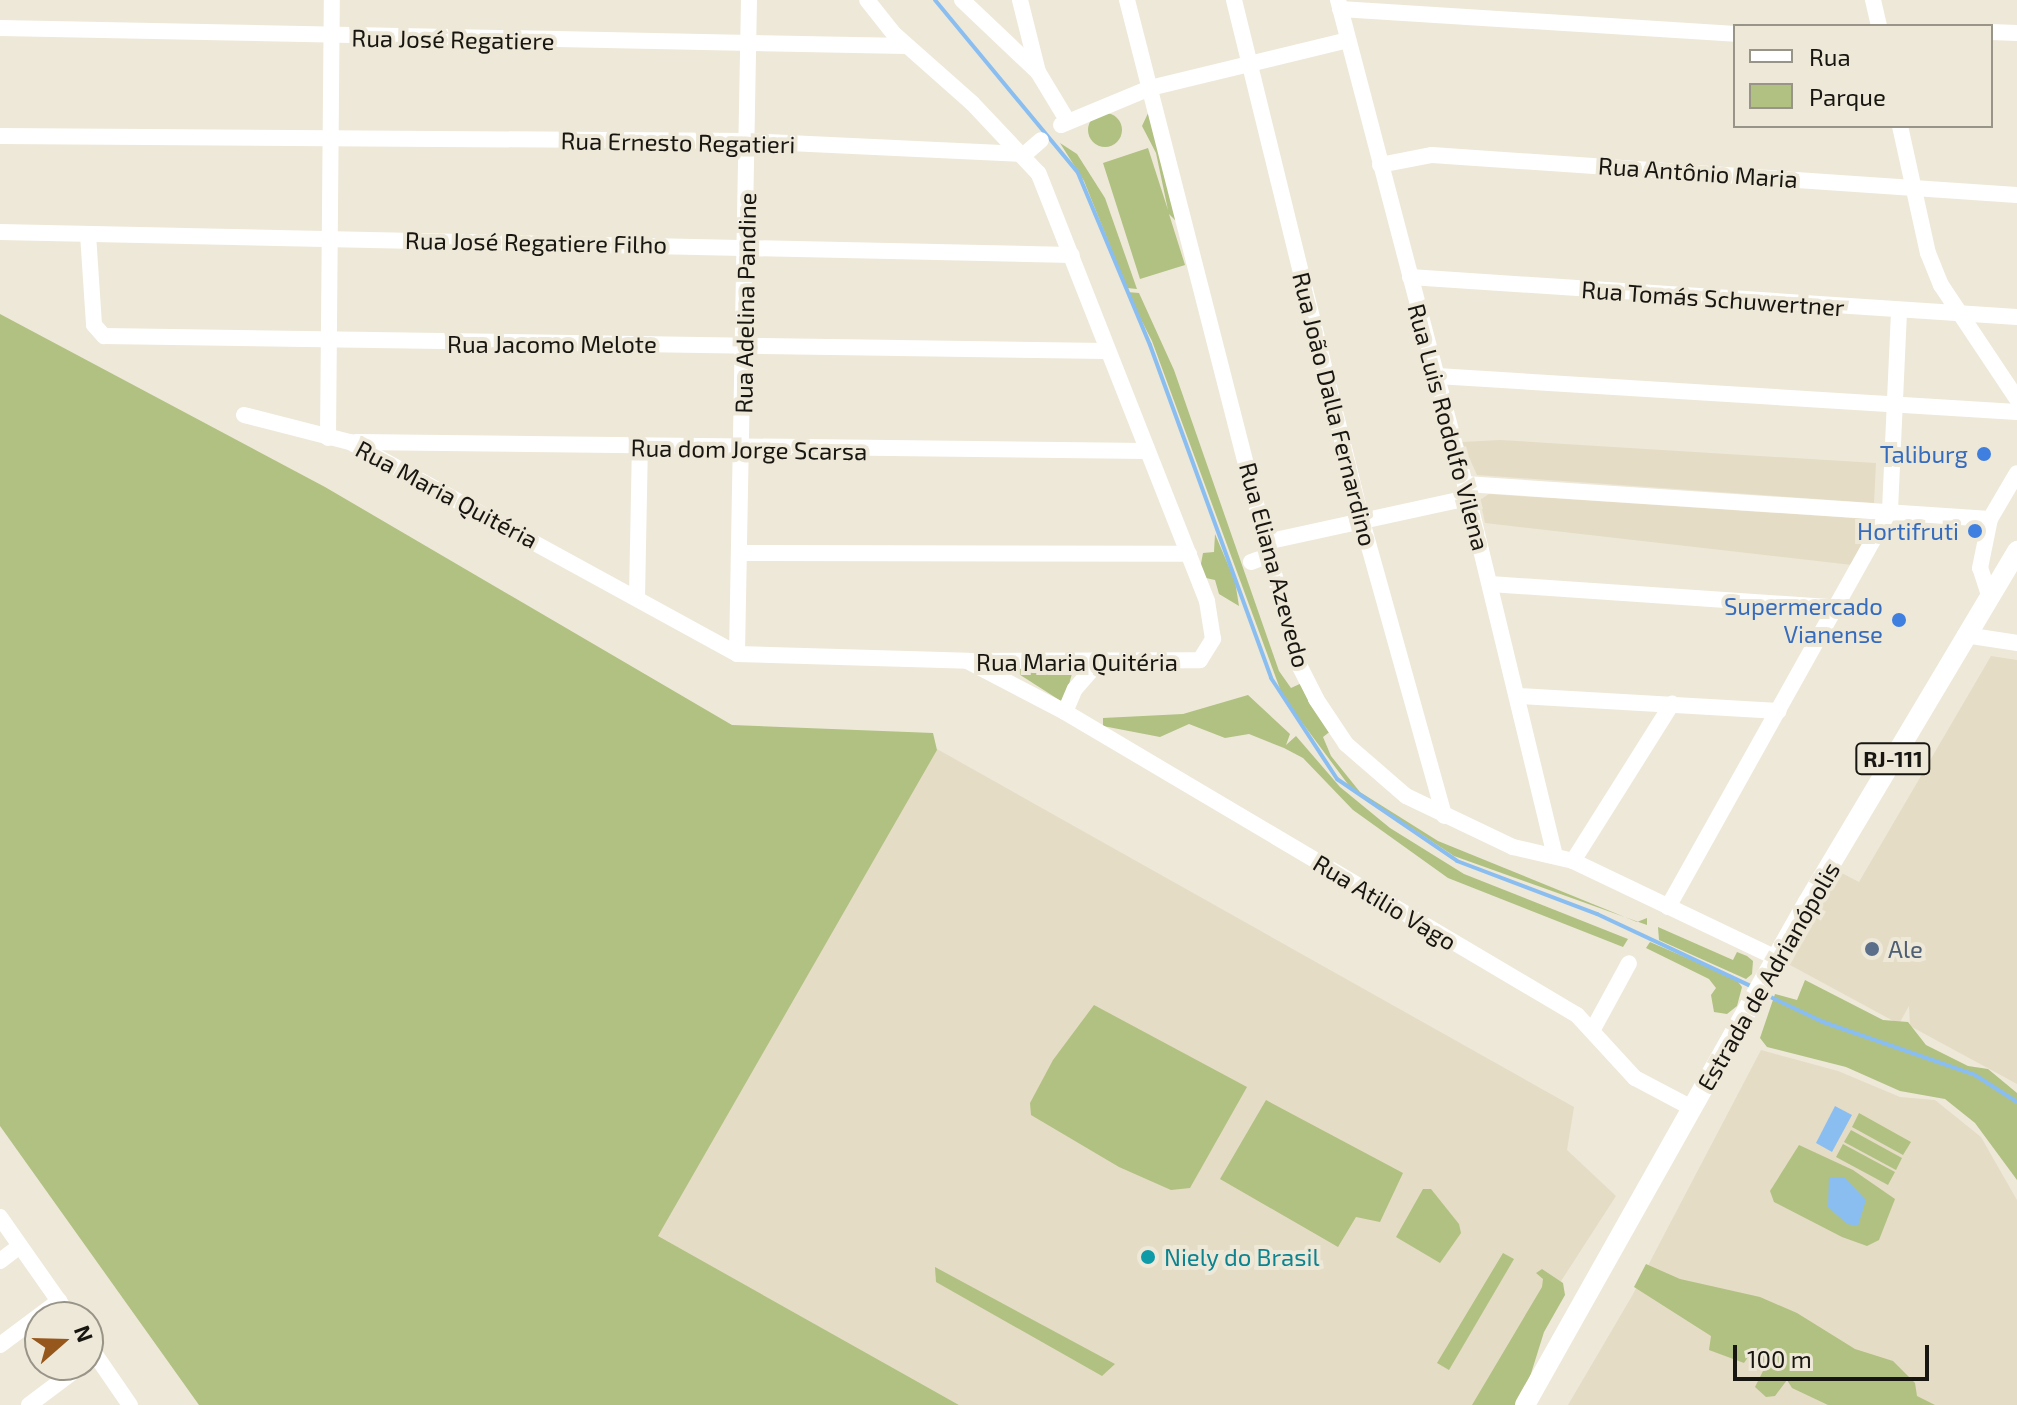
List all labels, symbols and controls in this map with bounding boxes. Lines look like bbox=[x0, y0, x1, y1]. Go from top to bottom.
street label: Rua José Regatiere bbox=[351, 23, 555, 55]
legend bbox=[1733, 24, 1993, 128]
text: Rua bbox=[1809, 42, 1851, 71]
text: Parque bbox=[1809, 82, 1886, 111]
street label: Rua Ernesto Regatieri bbox=[560, 126, 796, 158]
street label: Rua Antônio Maria bbox=[1597, 151, 1799, 193]
street label: Rua Adelina Pandine bbox=[729, 192, 761, 414]
street label: Rua José Regatiere Filho bbox=[405, 225, 667, 259]
street label: Rua João Dalla Fernardino bbox=[1287, 269, 1383, 549]
street label: Rua Tomás Schuwertner bbox=[1580, 274, 1846, 322]
street label: Rua Luis Rodolfo Vilena bbox=[1402, 300, 1496, 554]
street label: Rua Jacomo Melote bbox=[447, 330, 657, 358]
street label: Rua dom Jorge Scarsa bbox=[630, 433, 868, 465]
street label: Rua Maria Quitéria bbox=[351, 434, 543, 554]
place label: Taliburg bbox=[1880, 440, 1968, 468]
marker: Taliburg bbox=[1975, 445, 1993, 463]
street label: Rua Eliana Azevedo bbox=[1234, 459, 1316, 671]
place label: Hortifruti bbox=[1857, 517, 1959, 545]
marker: Hortifruti bbox=[1966, 522, 1984, 540]
place label: Supermercado Vianense bbox=[1724, 592, 1883, 648]
marker: Supermercado Vianense bbox=[1890, 611, 1908, 629]
street label: Rua Maria Quitéria bbox=[976, 648, 1178, 676]
road number: RJ-111 bbox=[1855, 741, 1931, 777]
street label: Rua Atilio Vago bbox=[1308, 848, 1462, 956]
street label: Estrada de Adrianópolis bbox=[1691, 856, 1845, 1096]
place label: Ale bbox=[1888, 935, 1923, 963]
marker: Ale bbox=[1863, 940, 1881, 958]
place label: Niely do Brasil bbox=[1164, 1243, 1320, 1271]
marker: Niely do Brasil bbox=[1139, 1248, 1157, 1266]
north arrow bbox=[24, 1301, 104, 1381]
text: N bbox=[70, 1322, 100, 1345]
scale bar bbox=[1737, 1329, 1933, 1379]
text: 100 m bbox=[1747, 1344, 1812, 1373]

